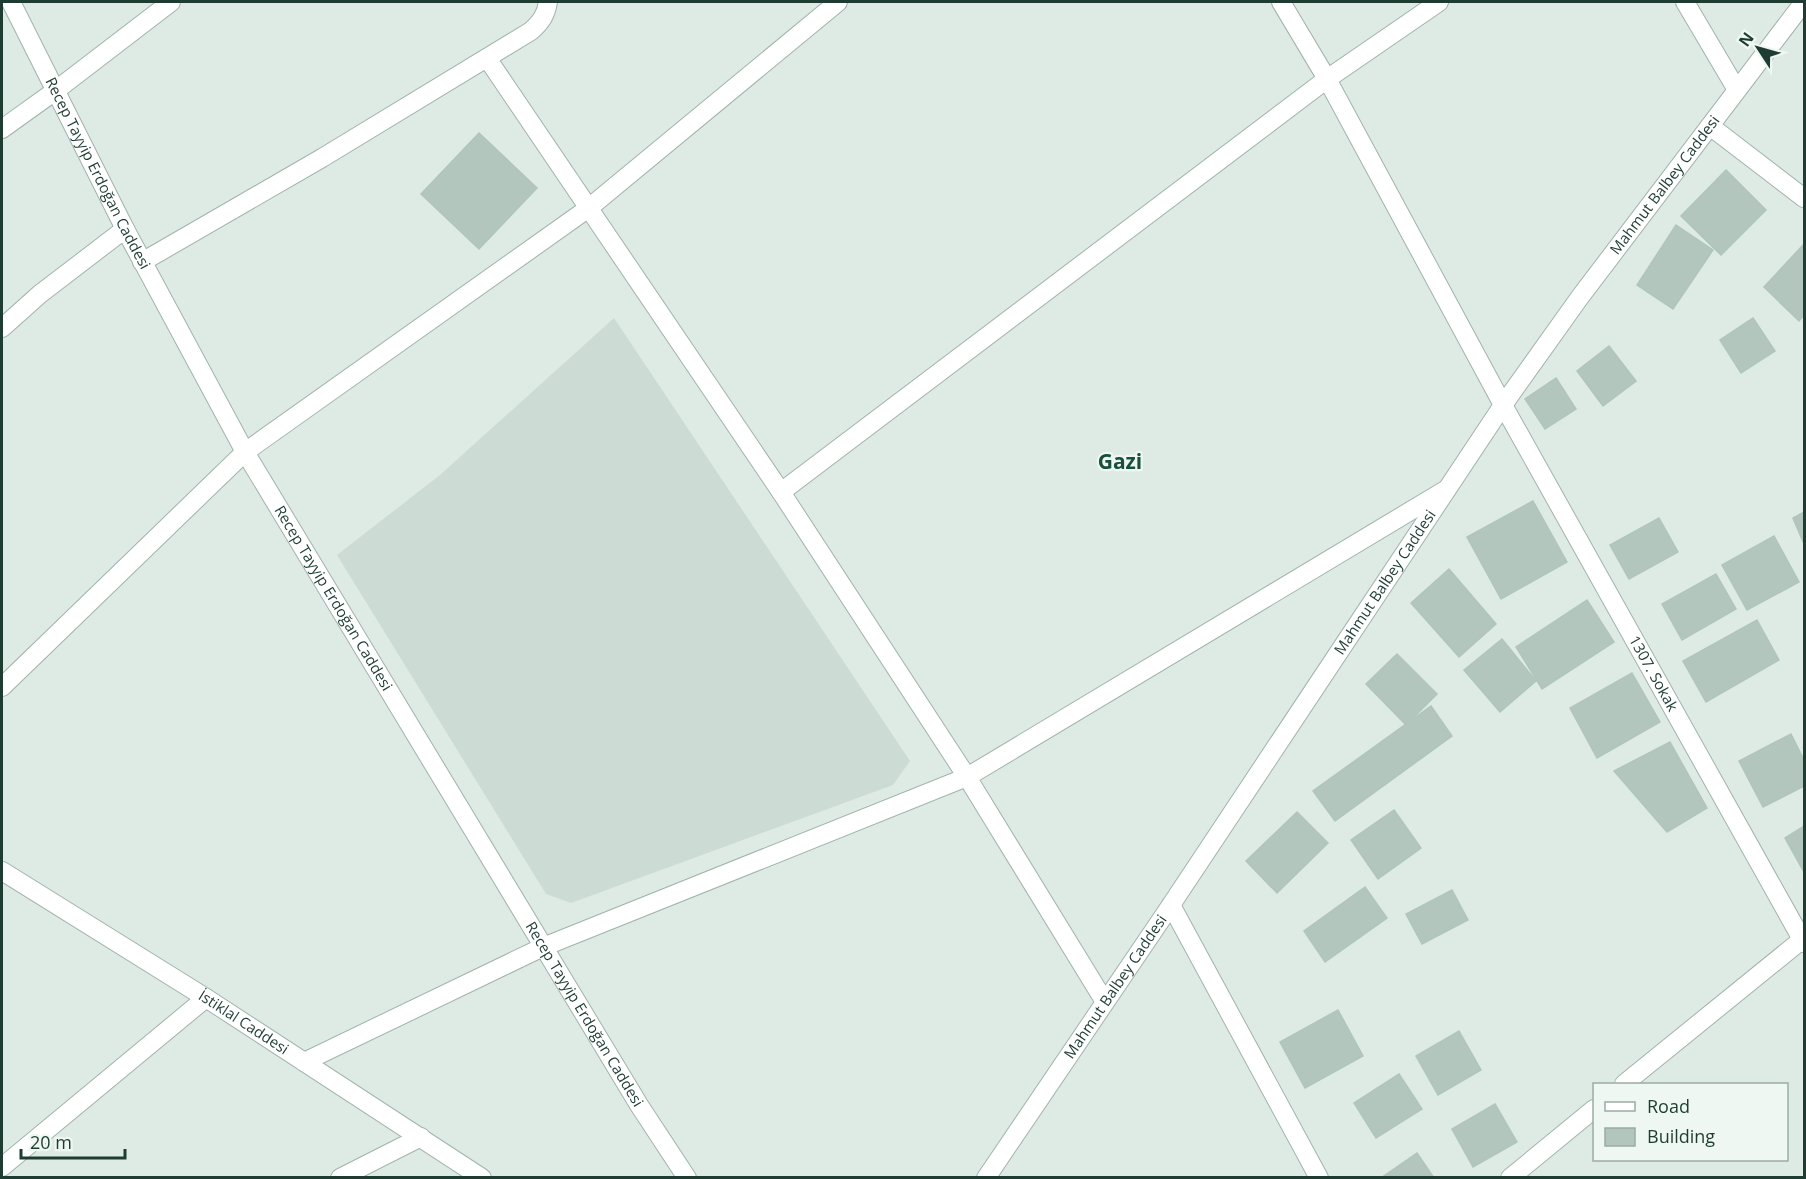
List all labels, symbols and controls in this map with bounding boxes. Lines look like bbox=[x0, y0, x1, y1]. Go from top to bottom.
north arrow bbox=[1728, 18, 1788, 78]
text: N bbox=[1733, 27, 1759, 51]
street label: Recep Tayyip Erdoğan Caddesi bbox=[41, 74, 156, 272]
street label: Mahmut Balbey Caddesi bbox=[1605, 111, 1723, 258]
district label: Gazi bbox=[1098, 447, 1142, 475]
street label: Recep Tayyip Erdoğan Caddesi bbox=[271, 501, 398, 694]
street label: Mahmut Balbey Caddesi bbox=[1329, 506, 1440, 658]
street label: 1307. Sokak bbox=[1625, 632, 1683, 715]
street label: Mahmut Balbey Caddesi bbox=[1059, 910, 1171, 1062]
street label: Recep Tayyip Erdoğan Caddesi bbox=[522, 918, 649, 1110]
street label: İstiklal Caddesi bbox=[195, 985, 293, 1058]
legend bbox=[1593, 1083, 1788, 1161]
text: Road bbox=[1647, 1094, 1690, 1118]
scale bar bbox=[21, 1122, 124, 1160]
text: Building bbox=[1647, 1124, 1715, 1148]
text: 20 m bbox=[30, 1130, 72, 1154]

